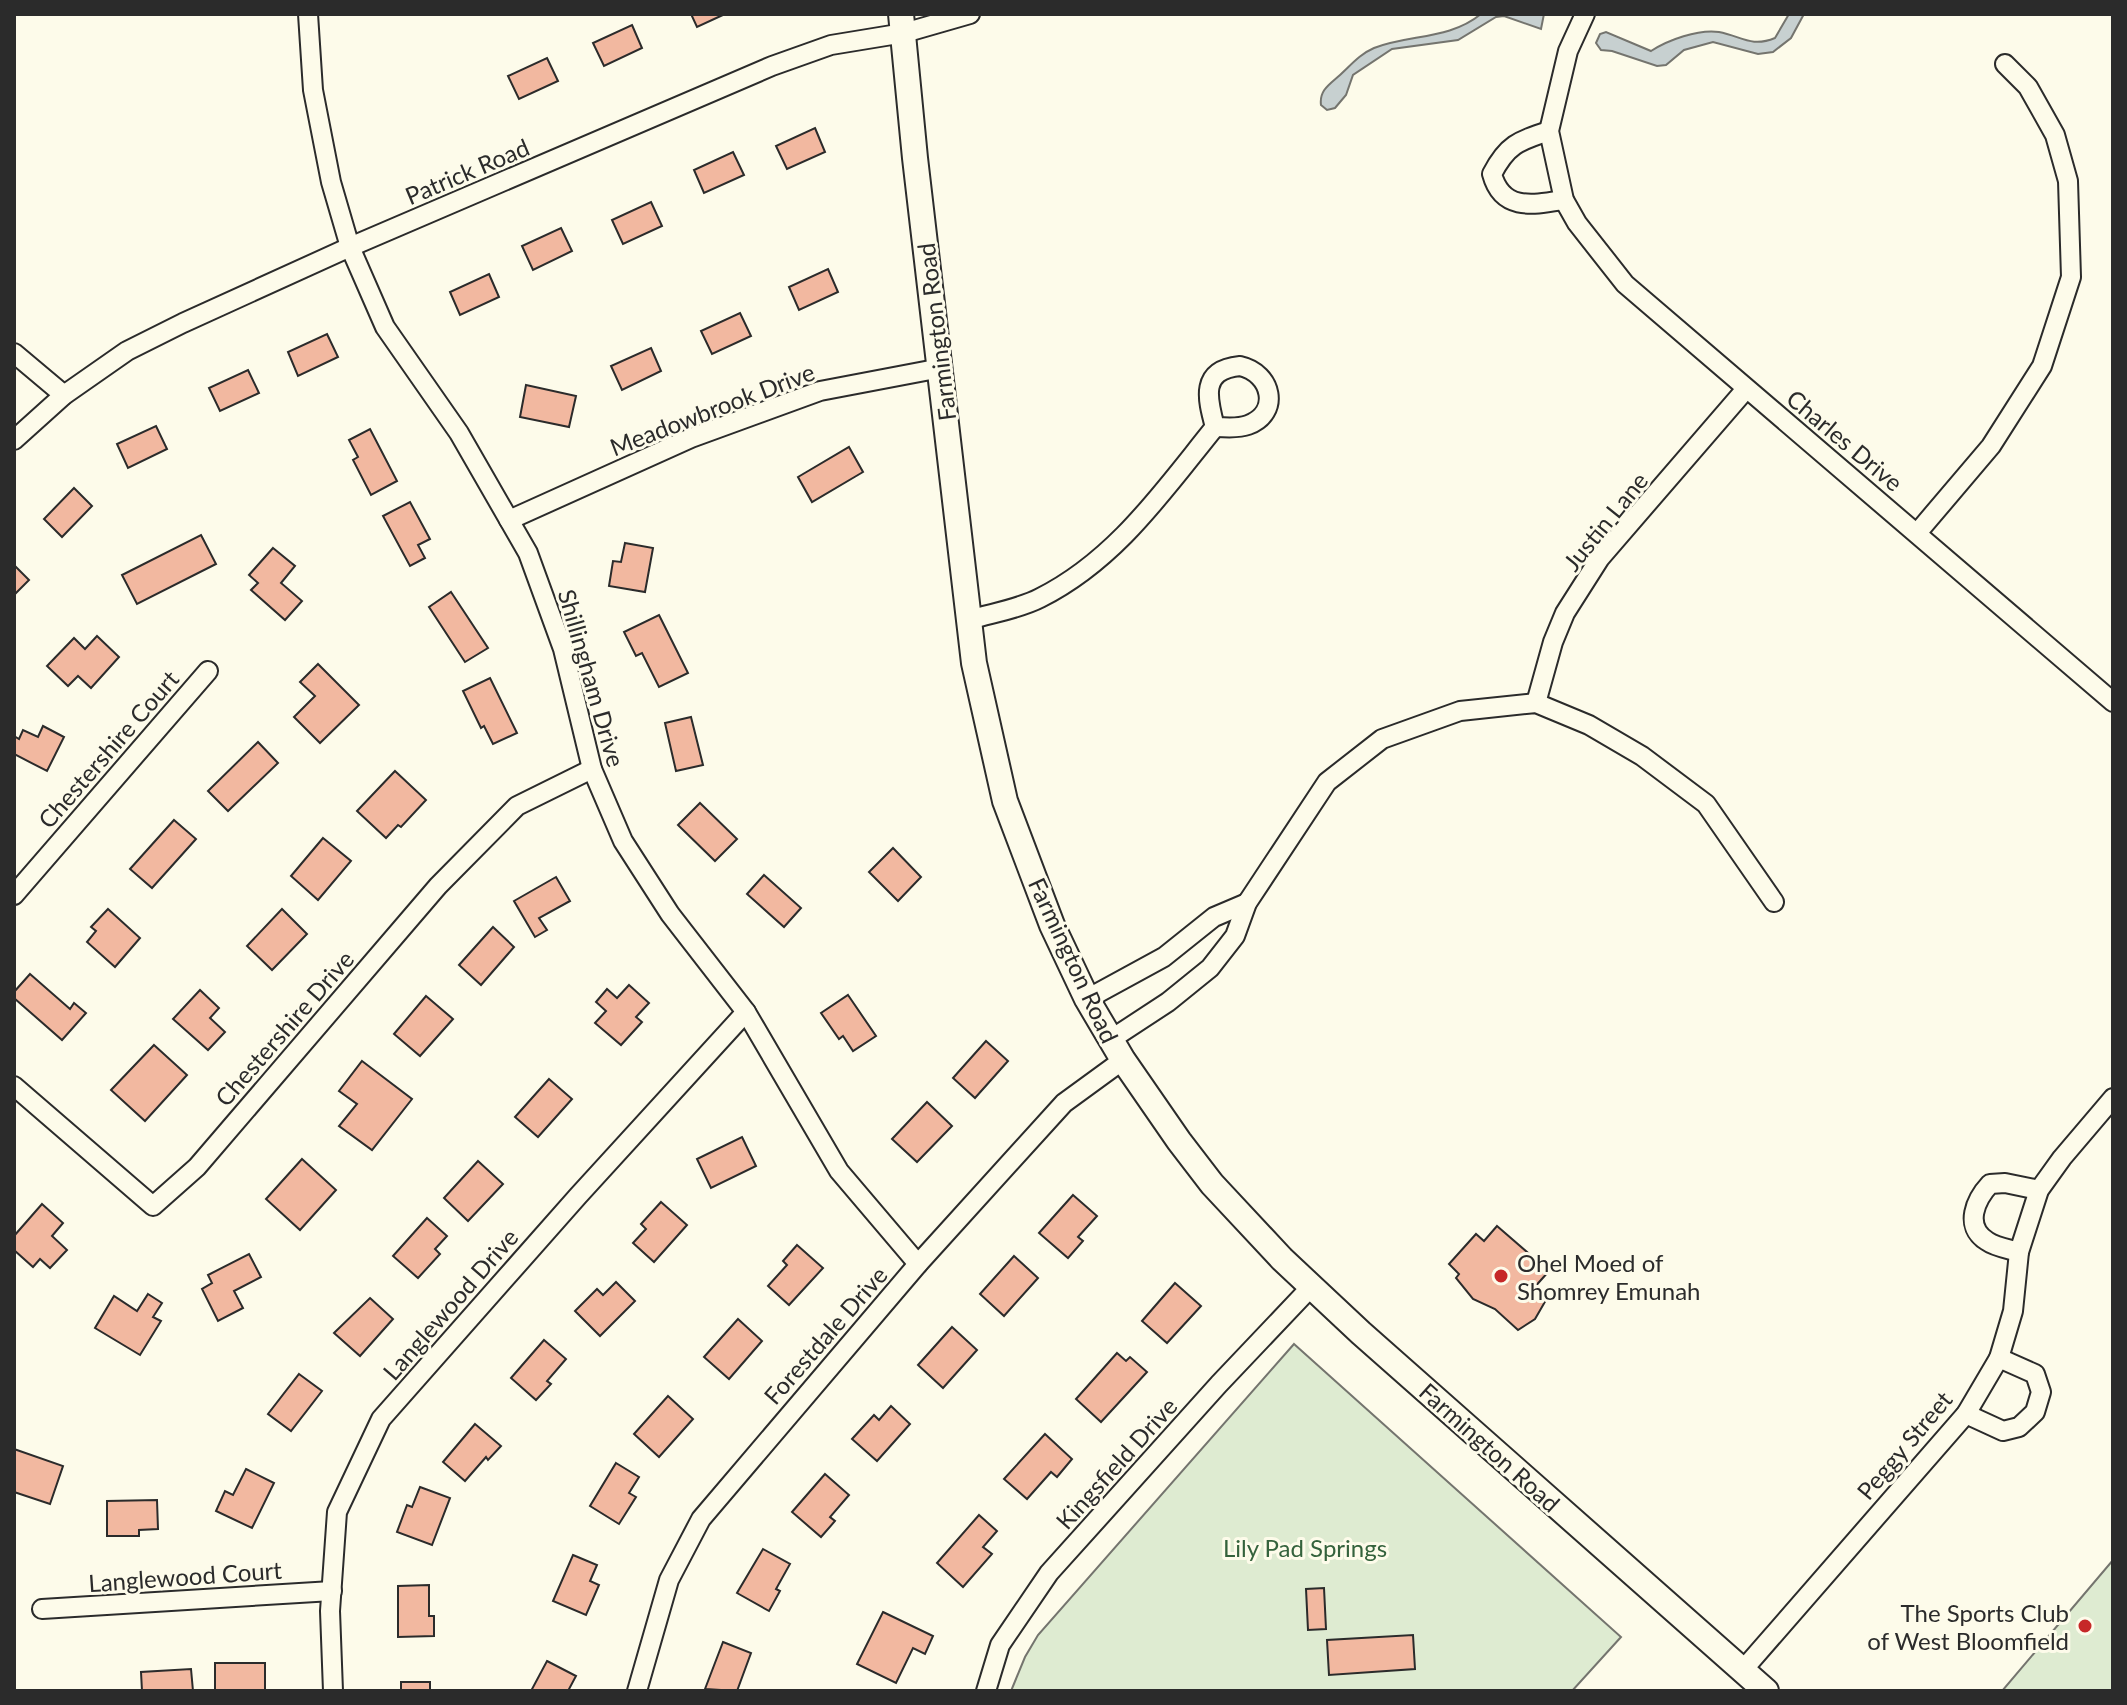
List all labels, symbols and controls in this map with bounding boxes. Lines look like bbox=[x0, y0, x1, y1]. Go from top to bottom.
street label: Patrick Road bbox=[401, 132, 533, 210]
street label: Farmington Road bbox=[911, 241, 961, 423]
street label: Meadowbrook Drive bbox=[606, 357, 818, 461]
street label: Charles Drive bbox=[1781, 383, 1909, 497]
street label: Justin Lane bbox=[1557, 466, 1653, 576]
street label: Shillingham Drive bbox=[553, 586, 631, 770]
street label: Chestershire Court bbox=[32, 664, 185, 834]
street label: Farmington Road bbox=[1023, 873, 1125, 1047]
street label: Chestershire Drive bbox=[209, 944, 359, 1112]
street label: Langlewood Drive bbox=[376, 1222, 524, 1386]
place label: Ohel Moed of Shomrey Emunah bbox=[1517, 1248, 1700, 1305]
street label: Forestdale Drive bbox=[757, 1260, 893, 1410]
marker: Ohel Moed of Shomrey Emunah bbox=[1492, 1267, 1510, 1285]
street label: Farmington Road bbox=[1414, 1376, 1566, 1518]
street label: Peggy Street bbox=[1850, 1385, 1958, 1505]
street label: Kingsfield Drive bbox=[1049, 1391, 1183, 1535]
park label: Lily Pad Springs bbox=[1223, 1533, 1387, 1562]
street label: Langlewood Court bbox=[87, 1555, 283, 1597]
place label: The Sports Club of West Bloomfield bbox=[1867, 1598, 2069, 1655]
marker: The Sports Club of West Bloomfield bbox=[2076, 1617, 2094, 1635]

